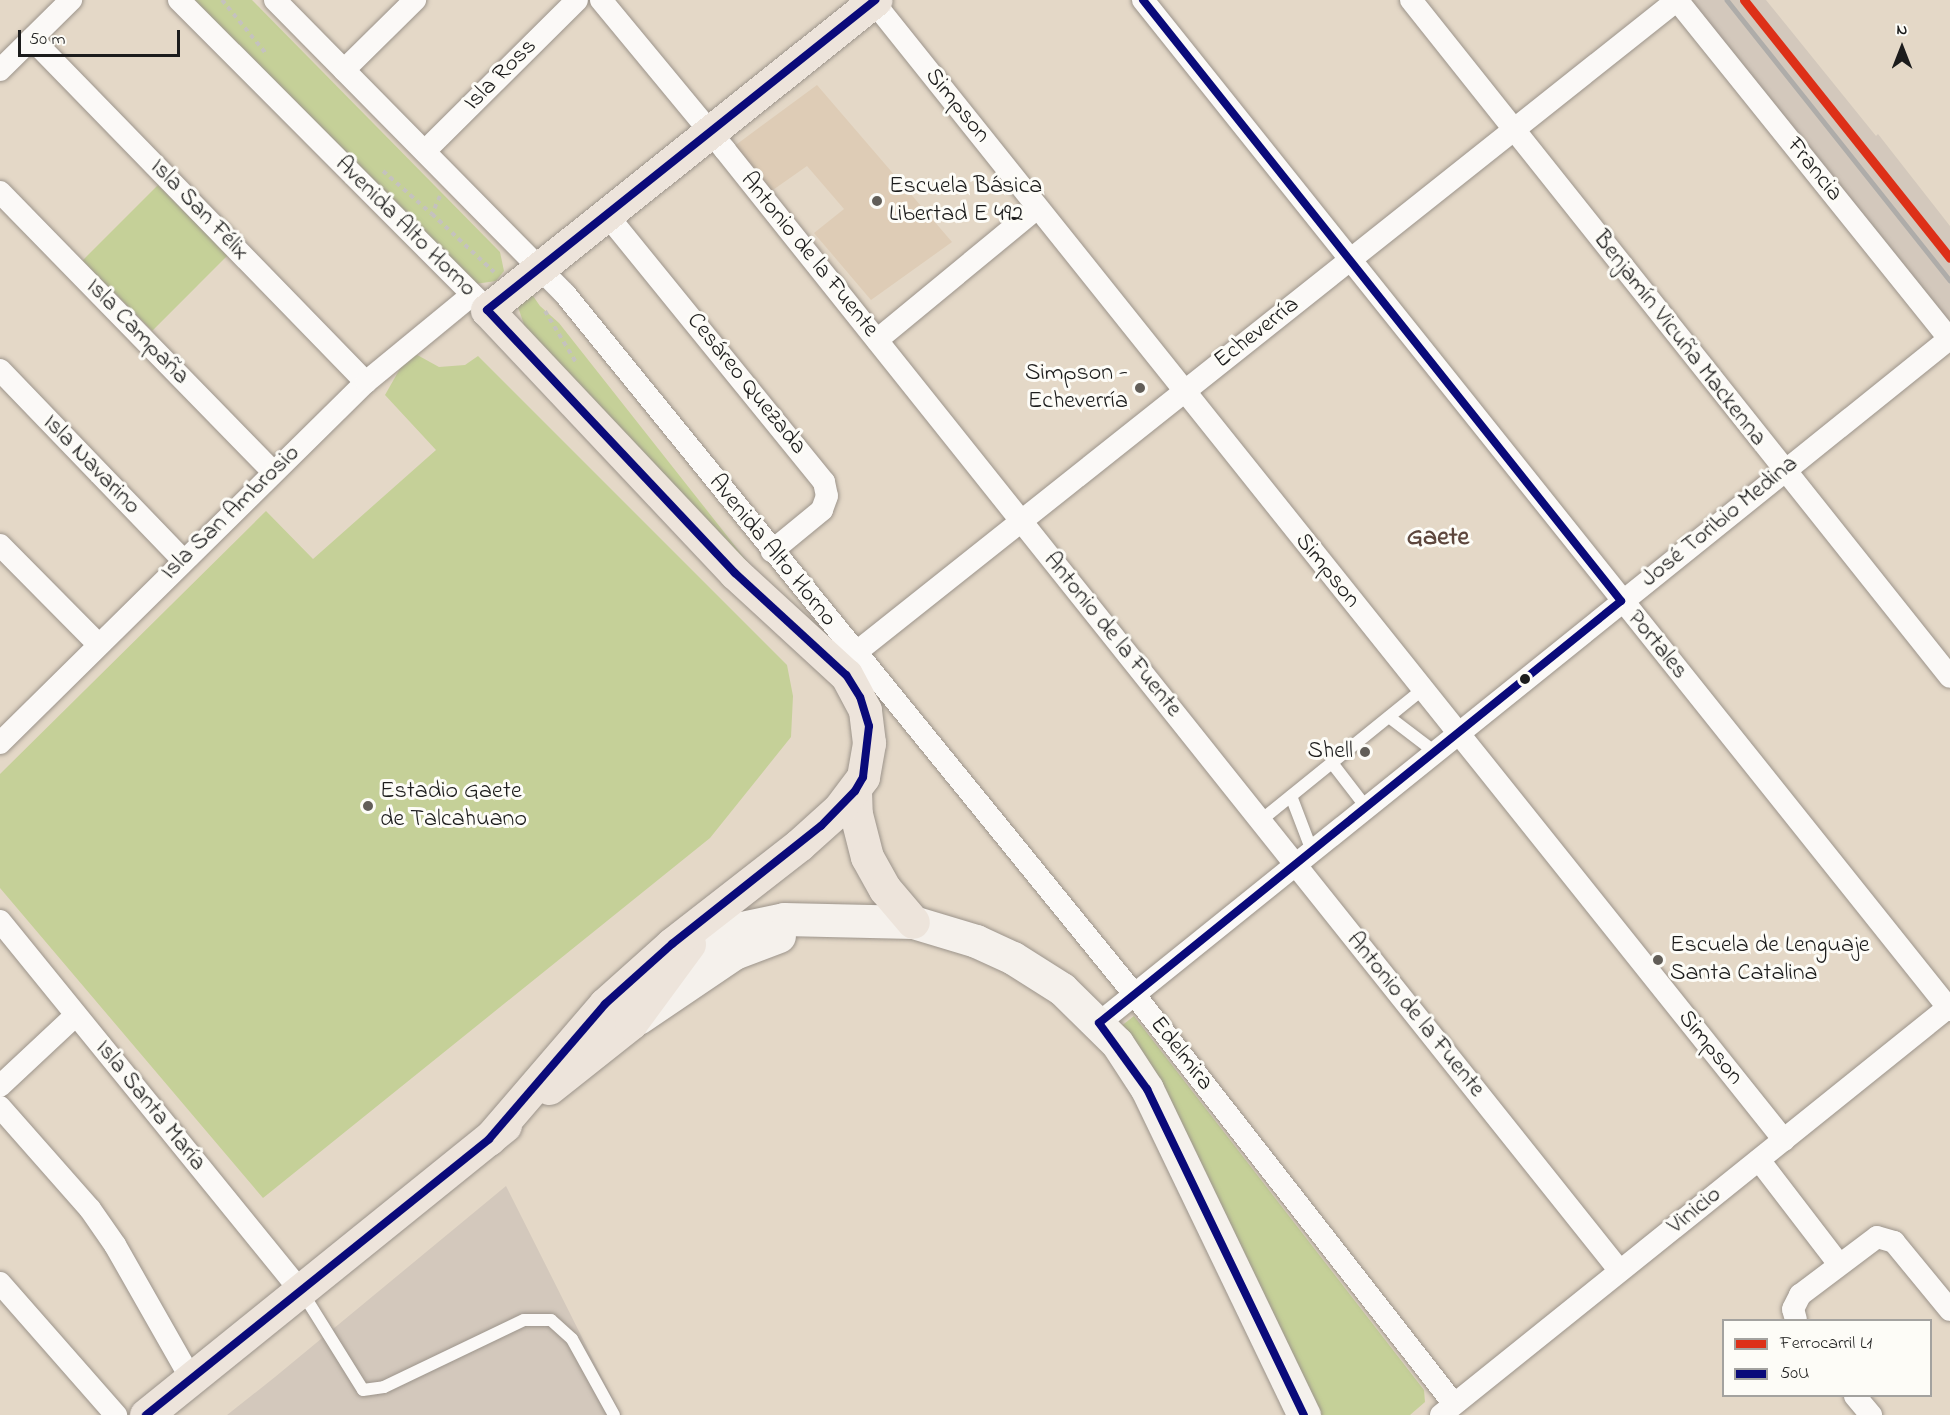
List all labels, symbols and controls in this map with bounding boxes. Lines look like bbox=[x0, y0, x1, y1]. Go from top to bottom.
scale bar bbox=[21, 18, 183, 56]
north arrow bbox=[1872, 18, 1932, 78]
text: N bbox=[1897, 18, 1907, 42]
text: 50 m bbox=[29, 27, 66, 53]
street label: Isla Ross bbox=[459, 33, 543, 117]
street label: Simpson bbox=[918, 63, 996, 149]
street label: Francia bbox=[1780, 132, 1848, 208]
street label: Avenida Alto Horno bbox=[328, 150, 482, 304]
street label: Isla San Félix bbox=[143, 153, 255, 267]
street label: Antonio de la Fuente bbox=[734, 167, 884, 343]
place label: Escuela Básica Libertad E 492 bbox=[889, 173, 1042, 229]
marker: Escuela Básica Libertad E 492 bbox=[870, 194, 884, 208]
street label: Benjamín Vicuña Mackenna bbox=[1586, 226, 1772, 452]
street label: Isla Campaña bbox=[79, 273, 195, 391]
street label: Echeverría bbox=[1209, 291, 1305, 375]
street label: Cesáreo Quezada bbox=[680, 307, 812, 461]
place label: Simpson - Echeverría bbox=[1025, 360, 1128, 416]
marker: Simpson - Echeverría bbox=[1133, 381, 1147, 395]
street label: Isla Navarino bbox=[36, 409, 146, 521]
street label: Isla San Ambrosio bbox=[156, 439, 306, 587]
street label: José Toribio Medina bbox=[1636, 450, 1804, 594]
street label: Avenida Alto Horno bbox=[702, 469, 842, 633]
district label: Gaete bbox=[1407, 523, 1469, 555]
street label: Simpson bbox=[1288, 528, 1366, 614]
street label: Antonio de la Fuente bbox=[1037, 547, 1187, 723]
street label: Portales bbox=[1621, 605, 1693, 685]
unlabelled marker bbox=[1519, 673, 1531, 685]
place label: Shell bbox=[1307, 738, 1353, 766]
marker: Shell bbox=[1358, 745, 1372, 759]
place label: Estadio Gaete de Talcahuano bbox=[380, 778, 527, 834]
marker: Estadio Gaete de Talcahuano bbox=[361, 799, 375, 813]
street label: Antonio de la Fuente bbox=[1340, 927, 1490, 1103]
place label: Escuela de Lenguaje Santa Catalina bbox=[1670, 932, 1869, 988]
marker: Escuela de Lenguaje Santa Catalina bbox=[1651, 953, 1665, 967]
street label: Simpson bbox=[1671, 1005, 1749, 1091]
street label: Edelmira bbox=[1143, 1011, 1219, 1097]
street label: Isla Santa María bbox=[88, 1035, 212, 1177]
street label: Vinicio bbox=[1662, 1181, 1728, 1241]
legend bbox=[1722, 1319, 1932, 1397]
text: Ferrocarril L1 bbox=[1780, 1331, 1872, 1357]
text: 50U bbox=[1780, 1361, 1809, 1387]

